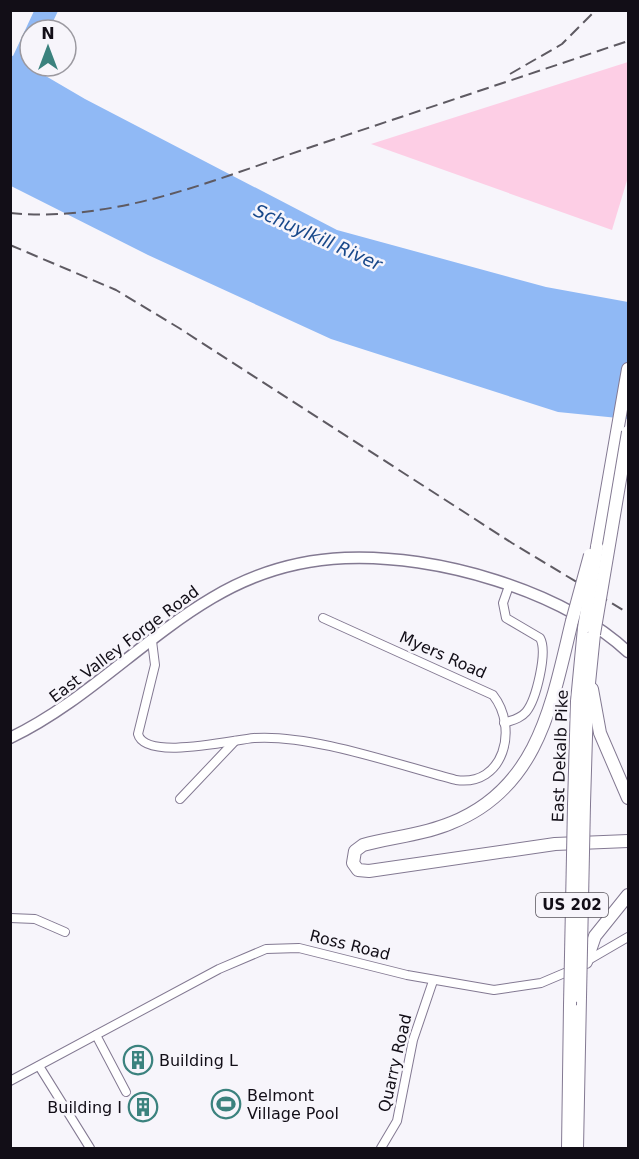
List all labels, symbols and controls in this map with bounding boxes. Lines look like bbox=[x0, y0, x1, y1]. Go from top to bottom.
north arrow bbox=[18, 18, 78, 78]
text: N bbox=[41, 24, 55, 43]
water label: Schuylkill River bbox=[251, 199, 387, 275]
street label: East Valley Forge Road bbox=[45, 582, 203, 706]
street label: Myers Road bbox=[397, 627, 489, 683]
street label: East Dekalb Pike bbox=[548, 689, 572, 823]
road number: US 202 bbox=[536, 893, 608, 917]
street label: Ross Road bbox=[308, 926, 392, 964]
street label: Quarry Road bbox=[374, 1012, 416, 1114]
building icon: Building L bbox=[122, 1044, 154, 1076]
place label: Building L bbox=[159, 1051, 238, 1070]
place label: Belmont Village Pool bbox=[247, 1086, 339, 1123]
sports icon: Belmont Village Pool bbox=[210, 1088, 242, 1120]
building icon: Building I bbox=[127, 1091, 159, 1123]
place label: Building I bbox=[47, 1098, 122, 1117]

